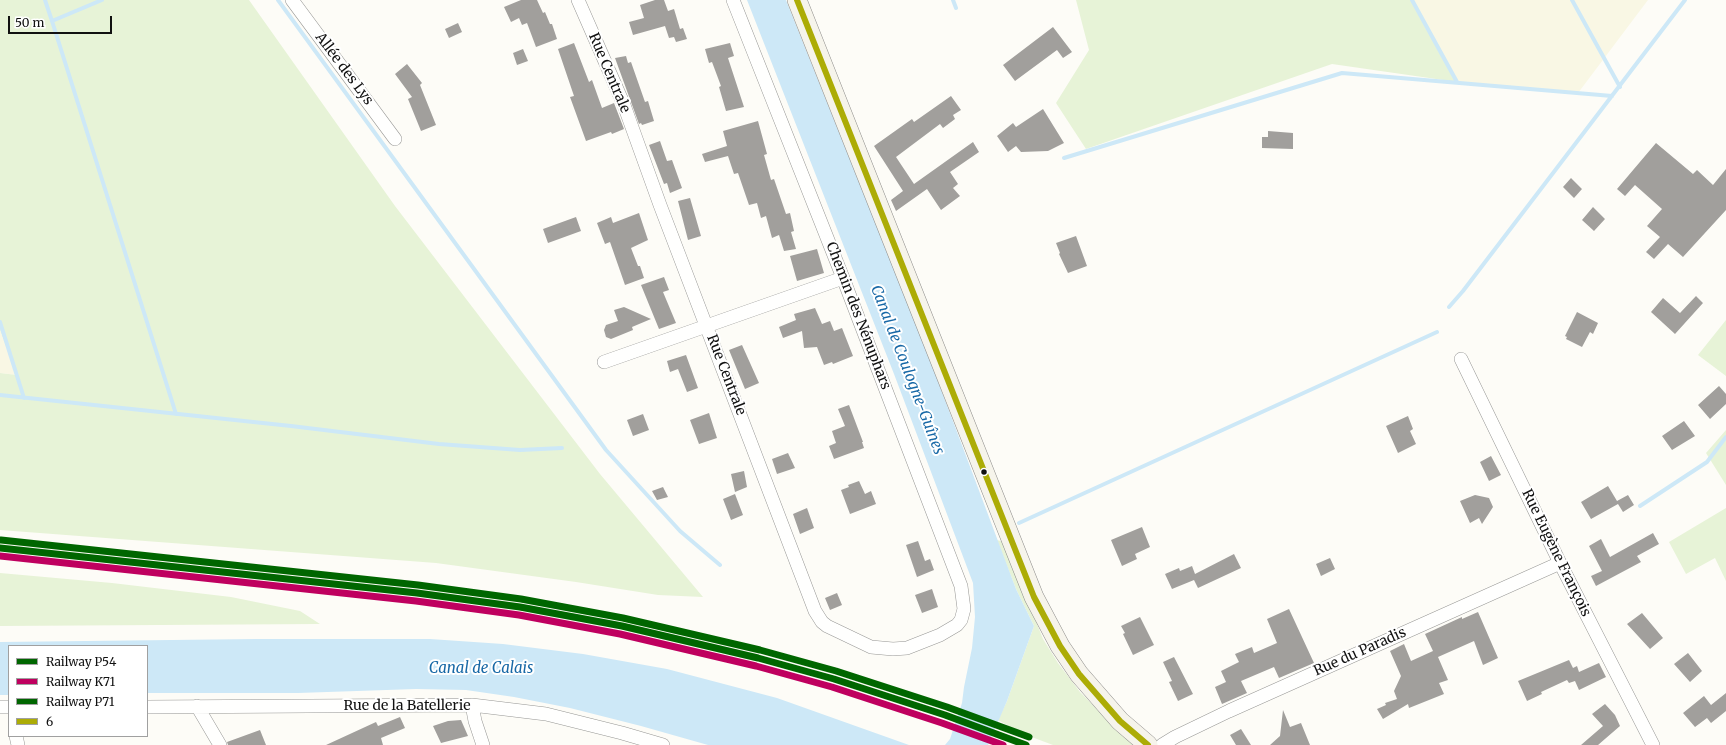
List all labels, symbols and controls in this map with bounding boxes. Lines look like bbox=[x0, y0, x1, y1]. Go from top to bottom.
scale bar bbox=[10, 8, 114, 34]
text: 50 m bbox=[15, 15, 44, 30]
street label: Allée des Lys bbox=[311, 30, 377, 108]
street label: Rue Centrale bbox=[585, 31, 633, 115]
street label: Chemin des Nénuphars bbox=[822, 240, 894, 392]
water label: Canal de Coulogne-Guînes bbox=[866, 283, 948, 457]
street label: Rue Centrale bbox=[703, 332, 749, 418]
unlabelled marker bbox=[979, 467, 989, 477]
street label: Rue Eugène François bbox=[1518, 487, 1594, 619]
street label: Rue du Paradis bbox=[1311, 624, 1409, 680]
legend bbox=[8, 645, 148, 737]
text: Railway P54 bbox=[46, 654, 116, 669]
water label: Canal de Calais bbox=[429, 660, 533, 678]
text: Railway K71 bbox=[46, 674, 115, 689]
text: Railway P71 bbox=[46, 694, 114, 709]
street label: Rue de la Batellerie bbox=[344, 698, 470, 714]
text: 6 bbox=[46, 714, 53, 729]

